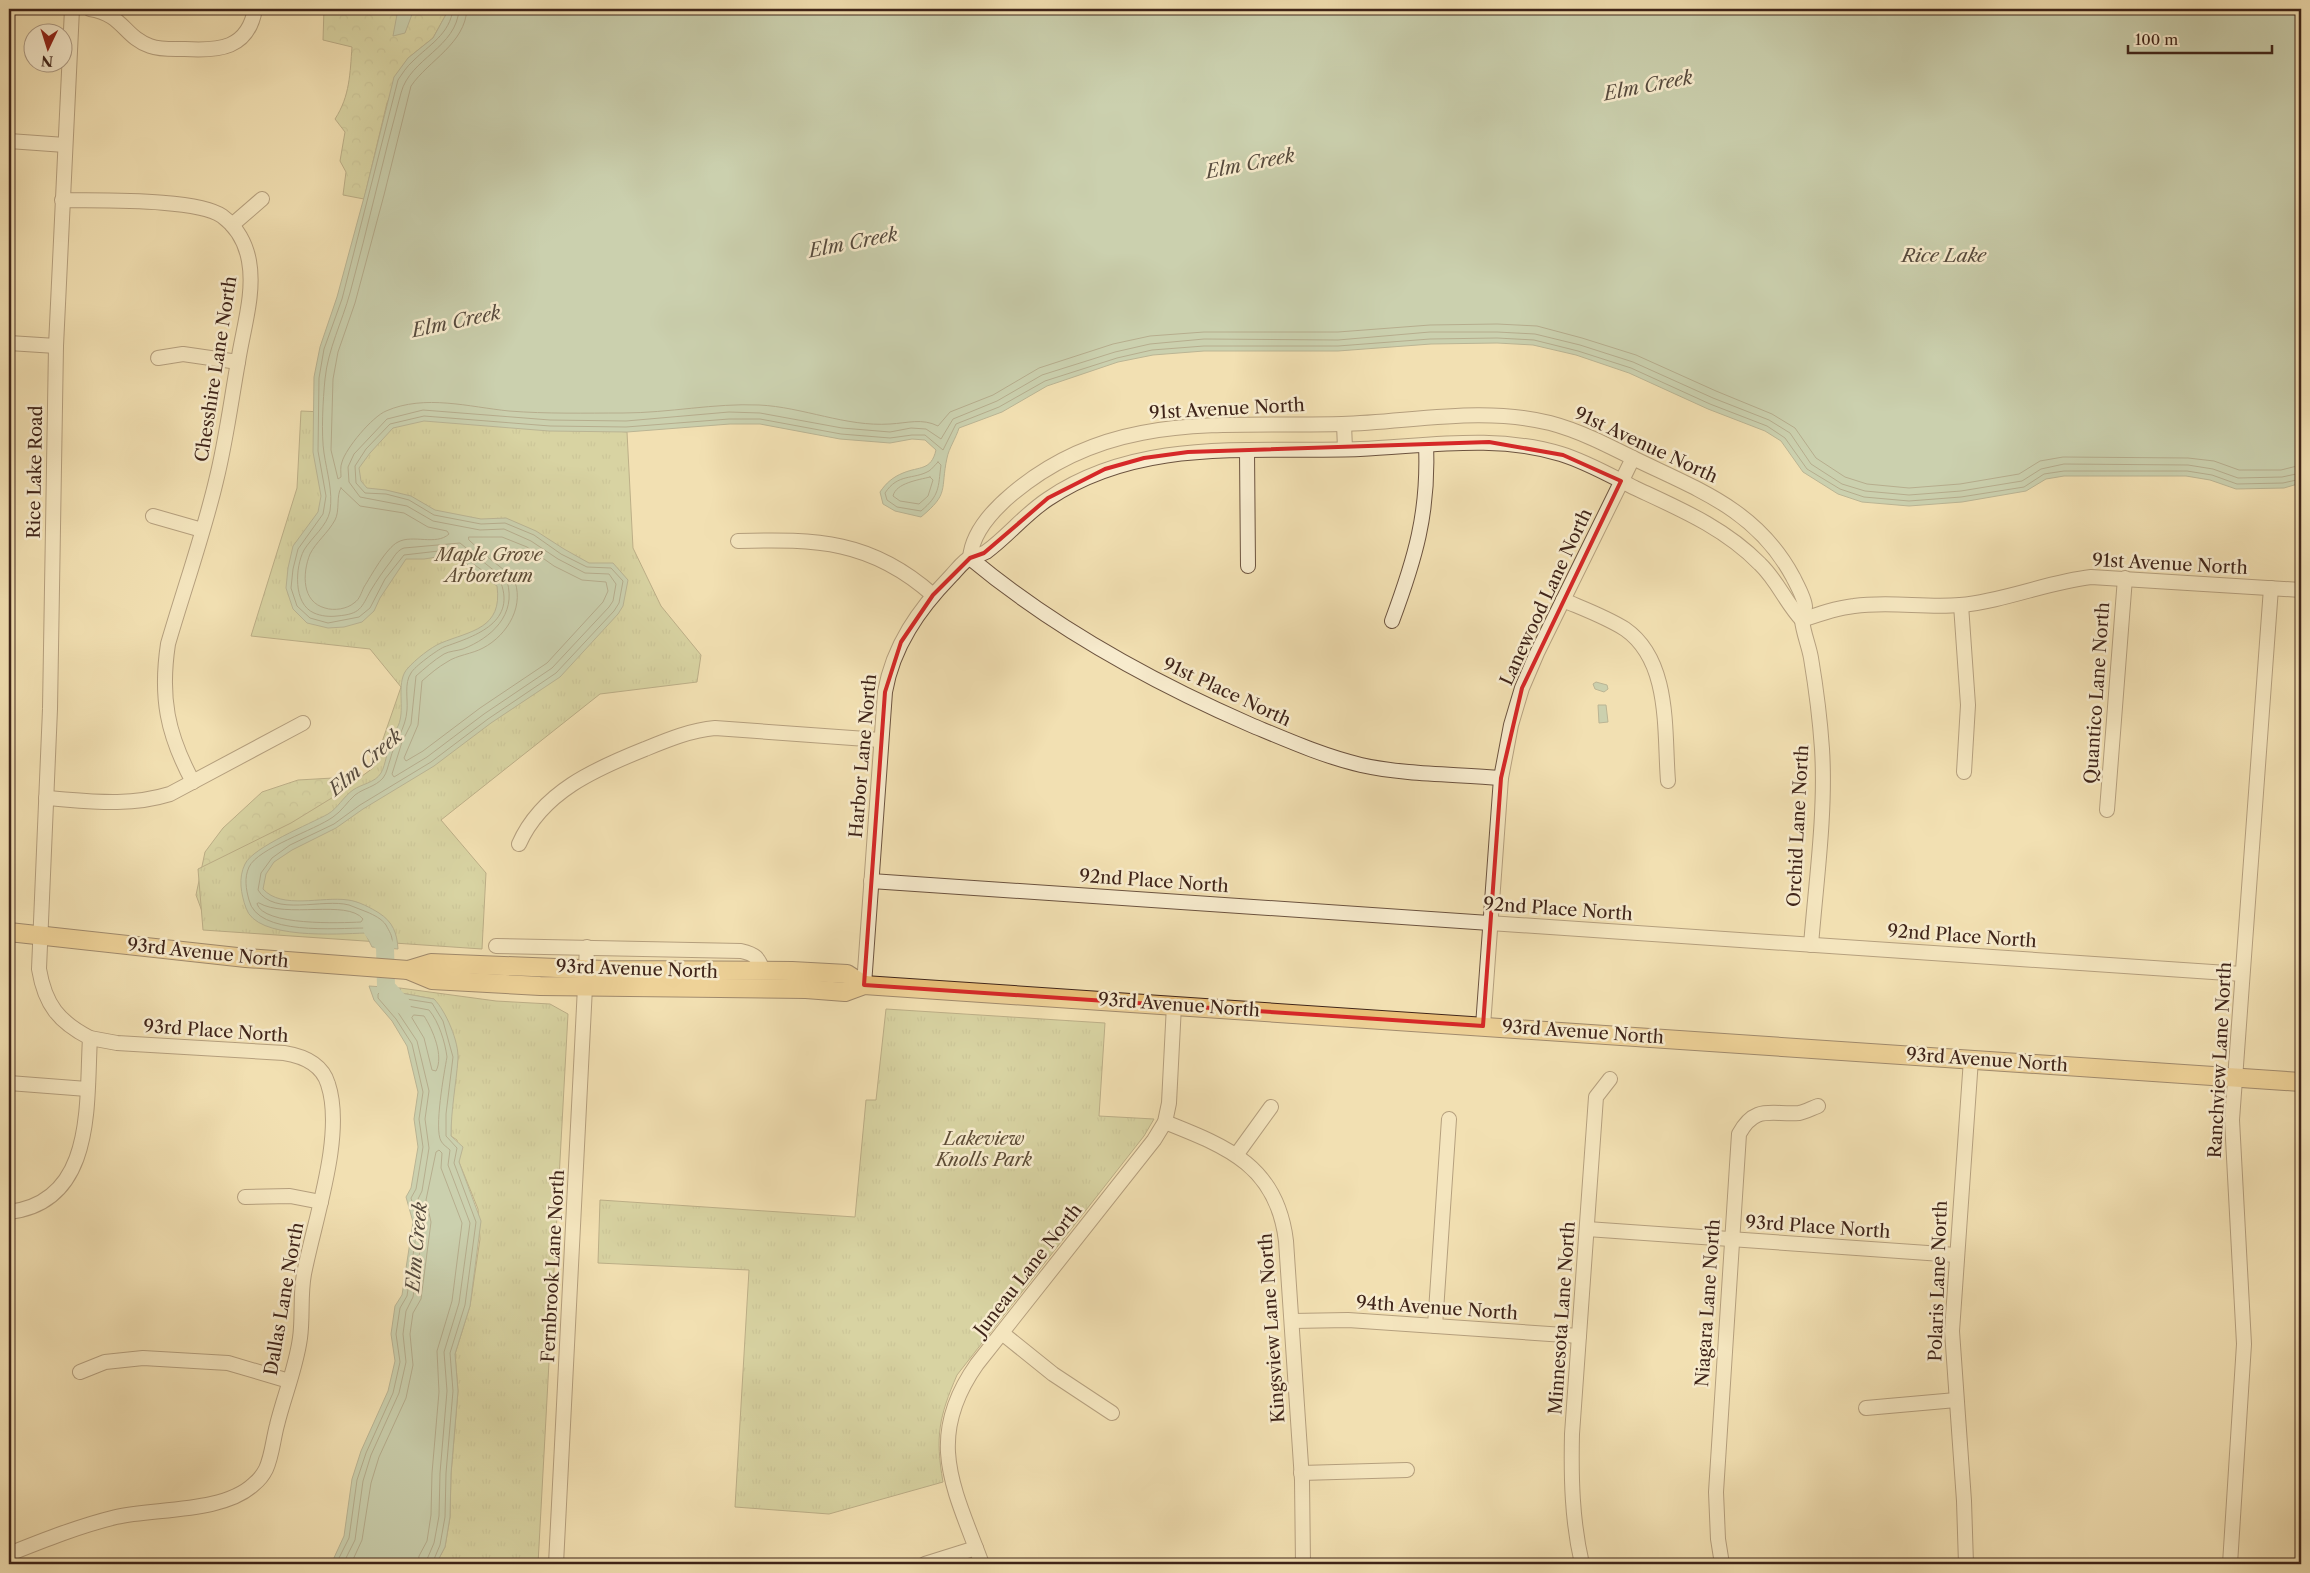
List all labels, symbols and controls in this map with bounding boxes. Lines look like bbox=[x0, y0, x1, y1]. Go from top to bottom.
north arrow bbox=[22, 22, 72, 72]
scale bar bbox=[2128, 22, 2271, 54]
text: 100 m bbox=[2135, 30, 2178, 49]
text: N bbox=[40, 52, 54, 70]
water label: Elm Creek bbox=[1600, 66, 1695, 106]
water label: Elm Creek bbox=[1202, 144, 1297, 184]
water label: Elm Creek bbox=[805, 223, 900, 263]
water label: Rice Lake bbox=[1900, 244, 1987, 267]
street label: Chesshire Lane North bbox=[190, 274, 242, 464]
water label: Elm Creek bbox=[408, 301, 503, 343]
street label: 91st Avenue North bbox=[1149, 394, 1305, 424]
street label: 91st Avenue North bbox=[1571, 402, 1721, 488]
street label: Rice Lake Road bbox=[23, 405, 47, 539]
street label: Lanewood Lane North bbox=[1495, 505, 1597, 689]
park label: Maple Grove Arboretum bbox=[434, 544, 544, 587]
street label: 91st Avenue North bbox=[2092, 549, 2248, 579]
street label: Quantico Lane North bbox=[2080, 601, 2114, 785]
street label: 91st Place North bbox=[1159, 653, 1295, 731]
street label: Harbor Lane North bbox=[845, 673, 881, 839]
water label: Elm Creek bbox=[322, 724, 407, 802]
street label: Orchid Lane North bbox=[1783, 744, 1813, 908]
street label: 92nd Place North bbox=[1079, 865, 1229, 897]
street label: 92nd Place North bbox=[1483, 893, 1633, 925]
street label: 92nd Place North bbox=[1887, 920, 2037, 952]
street label: 93rd Avenue North bbox=[126, 934, 290, 972]
street label: 93rd Avenue North bbox=[556, 955, 718, 983]
street label: Ranchview Lane North bbox=[2204, 961, 2236, 1159]
street label: 93rd Avenue North bbox=[1097, 988, 1261, 1022]
street label: 93rd Place North bbox=[143, 1015, 289, 1047]
street label: 93rd Avenue North bbox=[1501, 1015, 1665, 1049]
street label: 93rd Avenue North bbox=[1905, 1043, 2069, 1077]
park label: Lakeview Knolls Park bbox=[934, 1128, 1033, 1171]
street label: Fernbrook Lane North bbox=[537, 1169, 569, 1363]
street label: Juneau Lane North bbox=[968, 1199, 1087, 1343]
street label: Polaris Lane North bbox=[1924, 1200, 1952, 1362]
water label: Elm Creek bbox=[401, 1201, 432, 1295]
street label: 93rd Place North bbox=[1745, 1211, 1891, 1243]
street label: Niagara Lane North bbox=[1691, 1218, 1725, 1388]
street label: Dallas Lane North bbox=[260, 1221, 308, 1377]
street label: Minnesota Lane North bbox=[1544, 1221, 1580, 1415]
street label: Kingsview Lane North bbox=[1254, 1232, 1290, 1424]
street label: 94th Avenue North bbox=[1355, 1291, 1519, 1325]

